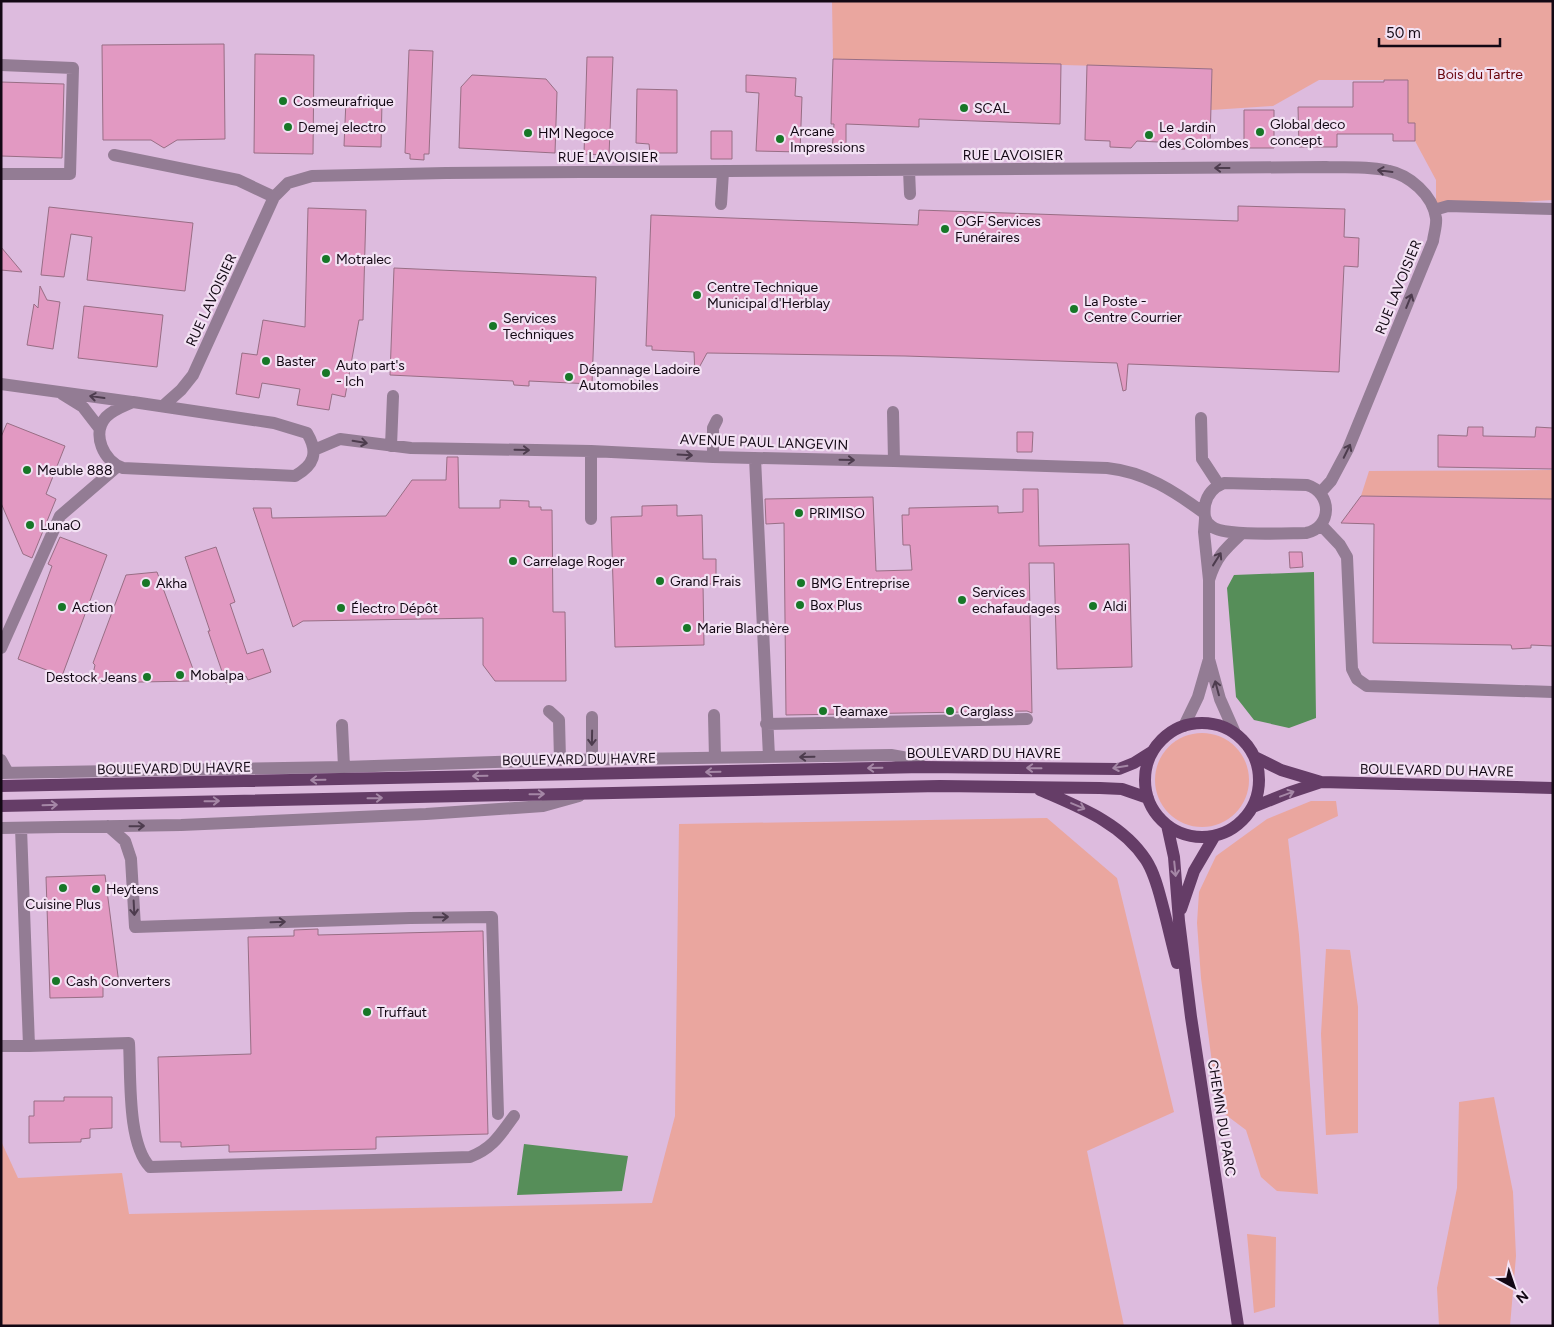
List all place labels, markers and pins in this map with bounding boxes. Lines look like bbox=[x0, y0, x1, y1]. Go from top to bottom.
place label: Cosmeurafrique bbox=[293, 93, 394, 110]
marker: Cosmeurafrique bbox=[277, 95, 289, 107]
place label: SCAL bbox=[974, 100, 1010, 117]
marker: SCAL bbox=[958, 102, 970, 114]
place label: Global deco concept bbox=[1270, 116, 1345, 149]
place label: Demej electro bbox=[298, 119, 386, 136]
place label: Le Jardin des Colombes bbox=[1159, 119, 1249, 152]
marker: Demej electro bbox=[282, 121, 294, 133]
place label: Arcane Impressions bbox=[790, 123, 865, 156]
place label: HM Negoce bbox=[538, 125, 614, 142]
marker: Global deco concept bbox=[1254, 126, 1266, 138]
marker: HM Negoce bbox=[522, 127, 534, 139]
marker: Le Jardin des Colombes bbox=[1143, 129, 1155, 141]
marker: Arcane Impressions bbox=[774, 133, 786, 145]
place label: OGF Services Funéraires bbox=[955, 213, 1041, 246]
marker: OGF Services Funéraires bbox=[939, 223, 951, 235]
place label: Motralec bbox=[336, 251, 392, 268]
marker: Motralec bbox=[320, 253, 332, 265]
place label: Centre Technique Municipal d'Herblay bbox=[707, 279, 831, 312]
marker: Centre Technique Municipal d'Herblay bbox=[691, 289, 703, 301]
place label: La Poste - Centre Courrier bbox=[1084, 293, 1182, 326]
marker: La Poste - Centre Courrier bbox=[1068, 303, 1080, 315]
place label: Services Techniques bbox=[503, 310, 574, 343]
marker: Services Techniques bbox=[487, 320, 499, 332]
place label: Baster bbox=[276, 353, 316, 370]
marker: Baster bbox=[260, 355, 272, 367]
place label: Auto part's - lch bbox=[336, 357, 405, 390]
place label: Dépannage Ladoire Automobiles bbox=[579, 361, 701, 394]
marker: Auto part's - lch bbox=[320, 367, 332, 379]
marker: Dépannage Ladoire Automobiles bbox=[563, 371, 575, 383]
place label: Meuble 888 bbox=[37, 462, 112, 479]
marker: Meuble 888 bbox=[21, 464, 33, 476]
place label: PRIMISO bbox=[809, 505, 865, 522]
marker: PRIMISO bbox=[793, 507, 805, 519]
place label: LunaO bbox=[40, 517, 81, 534]
marker: LunaO bbox=[24, 519, 36, 531]
place label: Carrelage Roger bbox=[523, 553, 625, 570]
marker: Carrelage Roger bbox=[507, 555, 519, 567]
place label: Grand Frais bbox=[670, 573, 741, 590]
place label: Akha bbox=[156, 575, 187, 592]
marker: Grand Frais bbox=[654, 575, 666, 587]
place label: BMG Entreprise bbox=[811, 575, 910, 592]
marker: Akha bbox=[140, 577, 152, 589]
marker: BMG Entreprise bbox=[795, 577, 807, 589]
place label: Services echafaudages bbox=[972, 584, 1060, 617]
marker: Services echafaudages bbox=[956, 594, 968, 606]
place label: Box Plus bbox=[810, 597, 862, 614]
place label: Aldi bbox=[1103, 598, 1127, 615]
place label: Action bbox=[72, 599, 114, 616]
marker: Box Plus bbox=[794, 599, 806, 611]
place label: Électro Dépôt bbox=[351, 600, 438, 617]
marker: Aldi bbox=[1087, 600, 1099, 612]
marker: Action bbox=[56, 601, 68, 613]
marker: Électro Dépôt bbox=[335, 602, 347, 614]
place label: Marie Blachère bbox=[697, 620, 790, 637]
marker: Marie Blachère bbox=[681, 622, 693, 634]
place label: Mobalpa bbox=[190, 667, 244, 684]
place label: Destock Jeans bbox=[46, 669, 137, 686]
marker: Mobalpa bbox=[174, 669, 186, 681]
marker: Destock Jeans bbox=[141, 671, 153, 683]
place label: Teamaxe bbox=[833, 703, 888, 720]
place label: Carglass bbox=[960, 703, 1013, 720]
marker: Teamaxe bbox=[817, 705, 829, 717]
marker: Carglass bbox=[944, 705, 956, 717]
place label: Heytens bbox=[106, 881, 159, 898]
marker: Cuisine Plus bbox=[57, 882, 69, 894]
marker: Heytens bbox=[90, 883, 102, 895]
place label: Cuisine Plus bbox=[25, 896, 101, 913]
place label: Cash Converters bbox=[66, 973, 171, 990]
marker: Cash Converters bbox=[50, 975, 62, 987]
place label: Truffaut bbox=[377, 1004, 427, 1021]
marker: Truffaut bbox=[361, 1006, 373, 1018]

